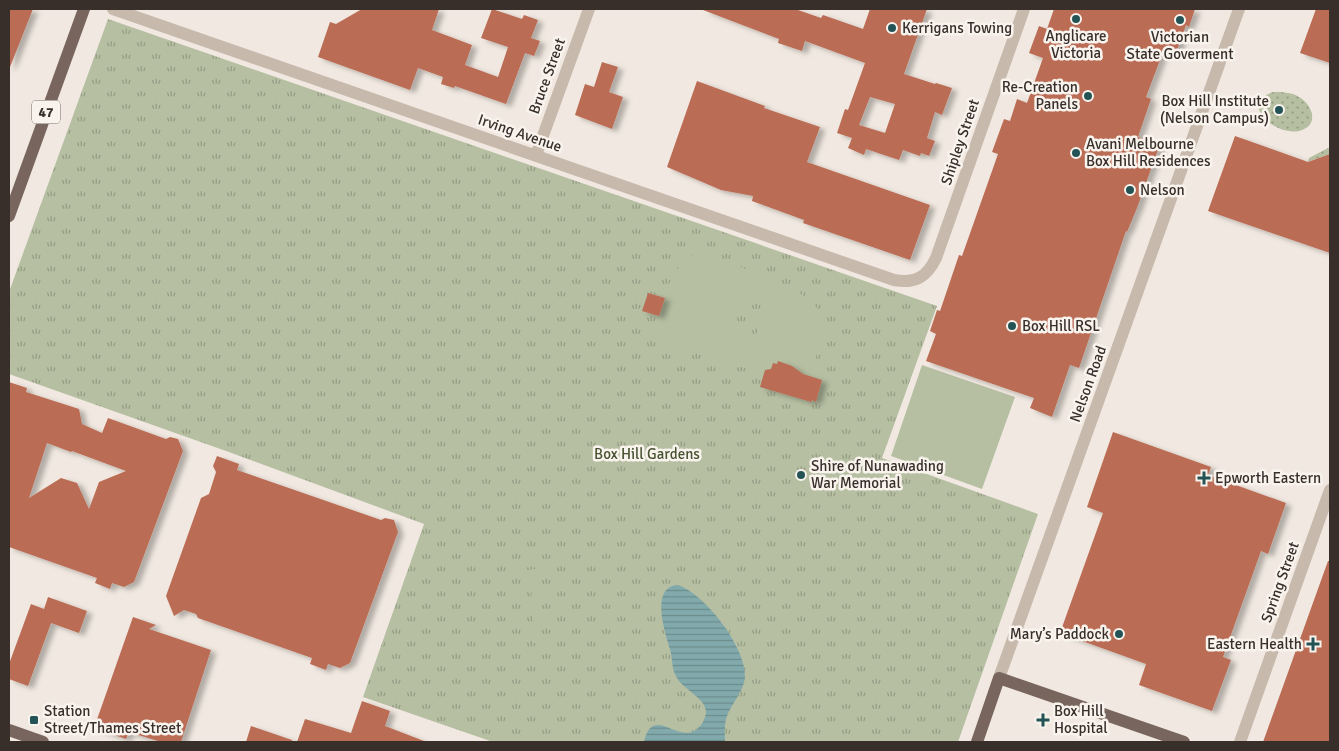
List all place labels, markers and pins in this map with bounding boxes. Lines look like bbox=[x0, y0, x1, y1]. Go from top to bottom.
marker: Anglicare Victoria bbox=[1070, 13, 1082, 25]
marker: Victorian State Goverment bbox=[1174, 14, 1186, 26]
place label: Kerrigans Towing bbox=[902, 19, 1012, 37]
marker: Kerrigans Towing bbox=[886, 22, 898, 34]
place label: Anglicare Victoria bbox=[1045, 27, 1107, 62]
place label: Victorian State Goverment bbox=[1127, 28, 1233, 63]
place label: Re-Creation Panels bbox=[1002, 78, 1078, 113]
marker: Re-Creation Panels bbox=[1082, 90, 1094, 102]
place label: Box Hill Institute (Nelson Campus) bbox=[1160, 92, 1269, 127]
marker: Box Hill Institute (Nelson Campus) bbox=[1273, 104, 1285, 116]
place label: Avani Melbourne Box Hill Residences bbox=[1086, 135, 1211, 170]
marker: Avani Melbourne Box Hill Residences bbox=[1070, 147, 1082, 159]
place label: Nelson bbox=[1140, 181, 1185, 199]
marker: Nelson bbox=[1124, 184, 1136, 196]
place label: Box Hill RSL bbox=[1022, 317, 1100, 335]
marker: Box Hill RSL bbox=[1006, 320, 1018, 332]
place label: Shire of Nunawading War Memorial bbox=[811, 457, 944, 492]
marker: Shire of Nunawading War Memorial bbox=[795, 469, 807, 481]
place label: Epworth Eastern bbox=[1215, 469, 1321, 487]
marker: Epworth Eastern bbox=[1197, 471, 1211, 485]
place label: Mary’s Paddock bbox=[1010, 625, 1109, 643]
marker: Mary’s Paddock bbox=[1113, 628, 1125, 640]
place label: Eastern Health bbox=[1207, 635, 1302, 653]
marker: Eastern Health bbox=[1306, 637, 1320, 651]
place label: Station Street/Thames Street bbox=[44, 702, 181, 737]
place label: Box Hill Hospital bbox=[1054, 702, 1108, 737]
marker: Box Hill Hospital bbox=[1036, 713, 1050, 727]
marker: Station Street/Thames Street bbox=[28, 714, 40, 726]

